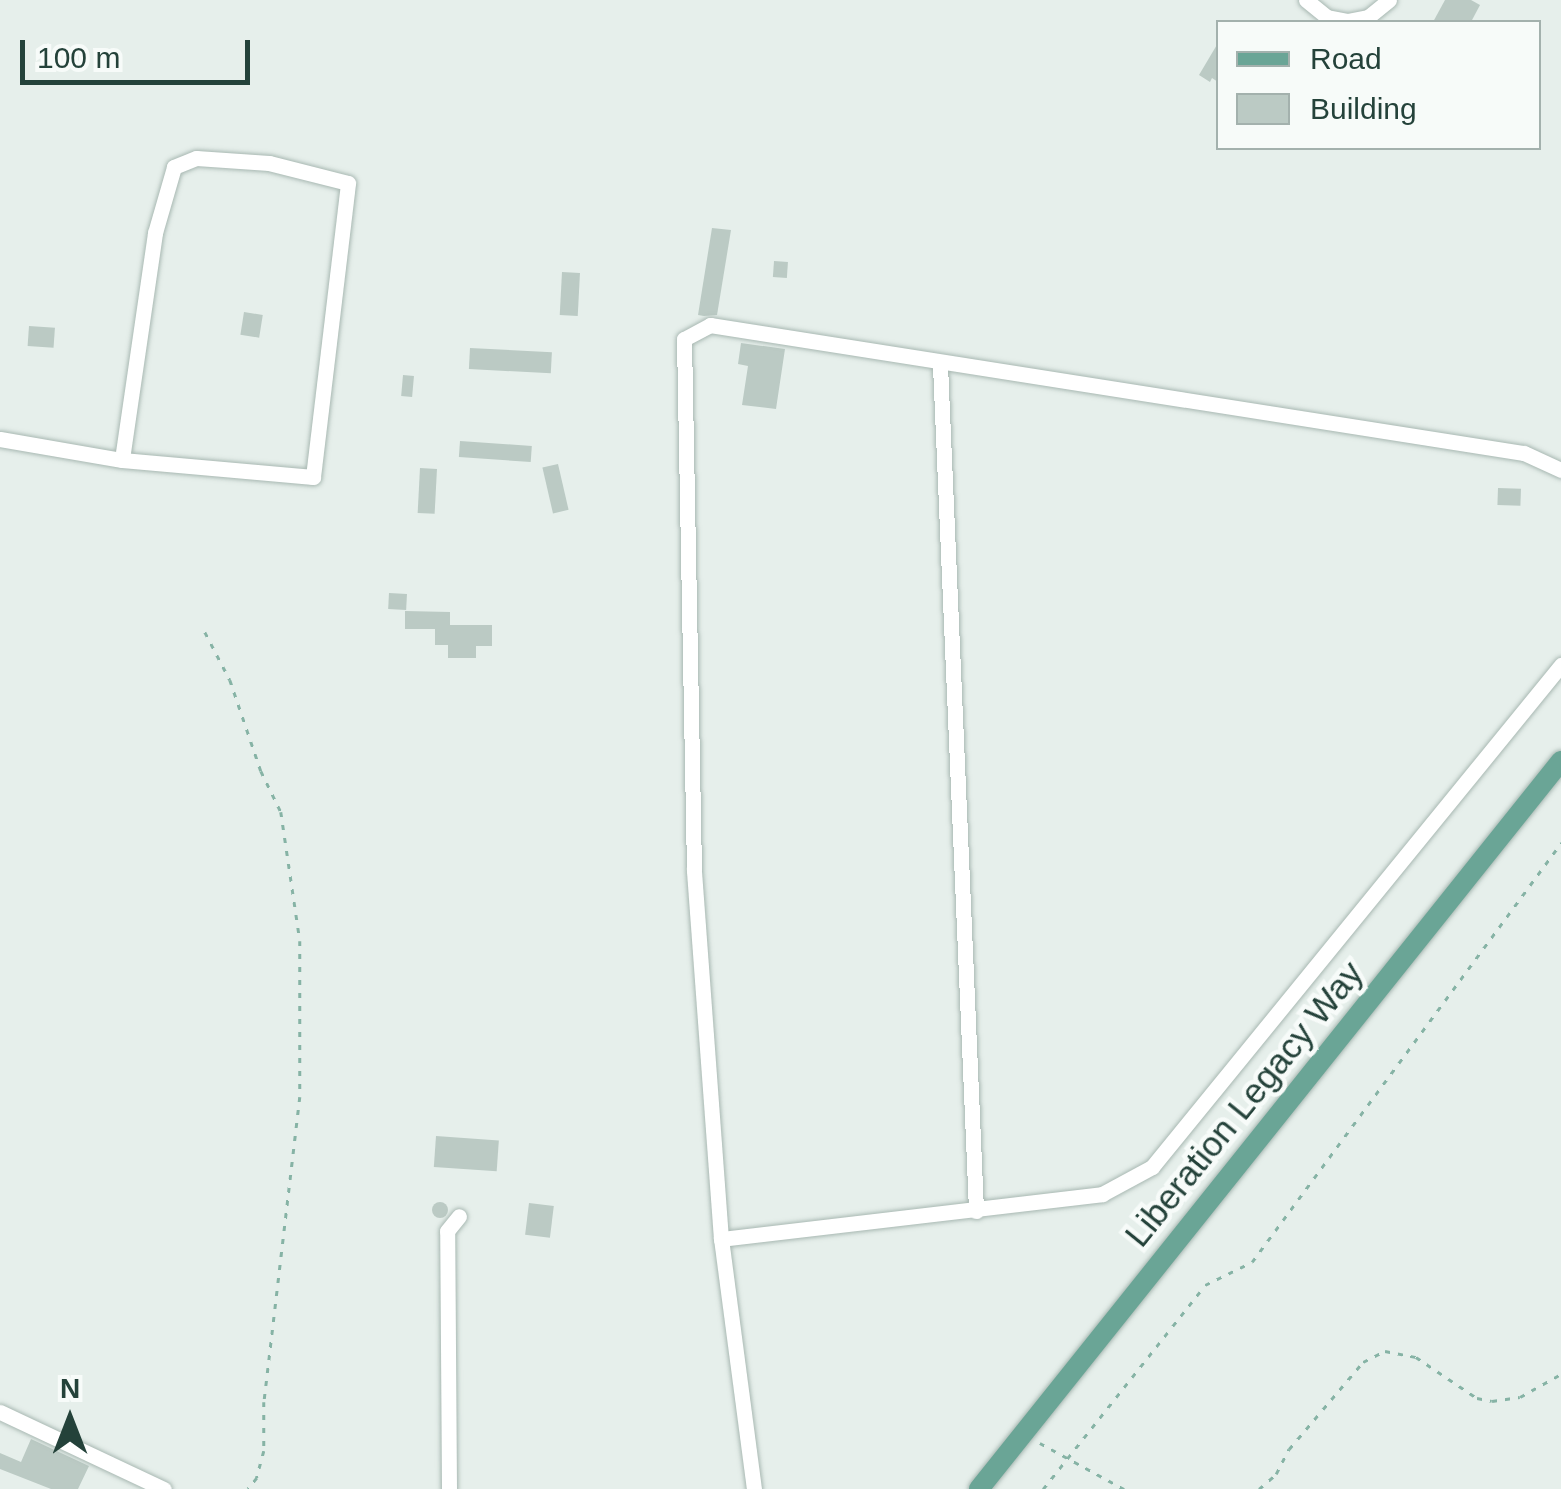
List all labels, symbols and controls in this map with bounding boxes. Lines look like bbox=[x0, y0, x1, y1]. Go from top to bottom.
scale bar bbox=[25, 20, 255, 82]
legend bbox=[1216, 20, 1541, 150]
text: 100 m bbox=[37, 41, 120, 74]
text: Road bbox=[1310, 42, 1382, 75]
text: Building bbox=[1310, 92, 1417, 125]
street label: Liberation Legacy Way bbox=[1116, 953, 1372, 1255]
north arrow bbox=[20, 1369, 120, 1469]
text: N bbox=[60, 1373, 80, 1404]

